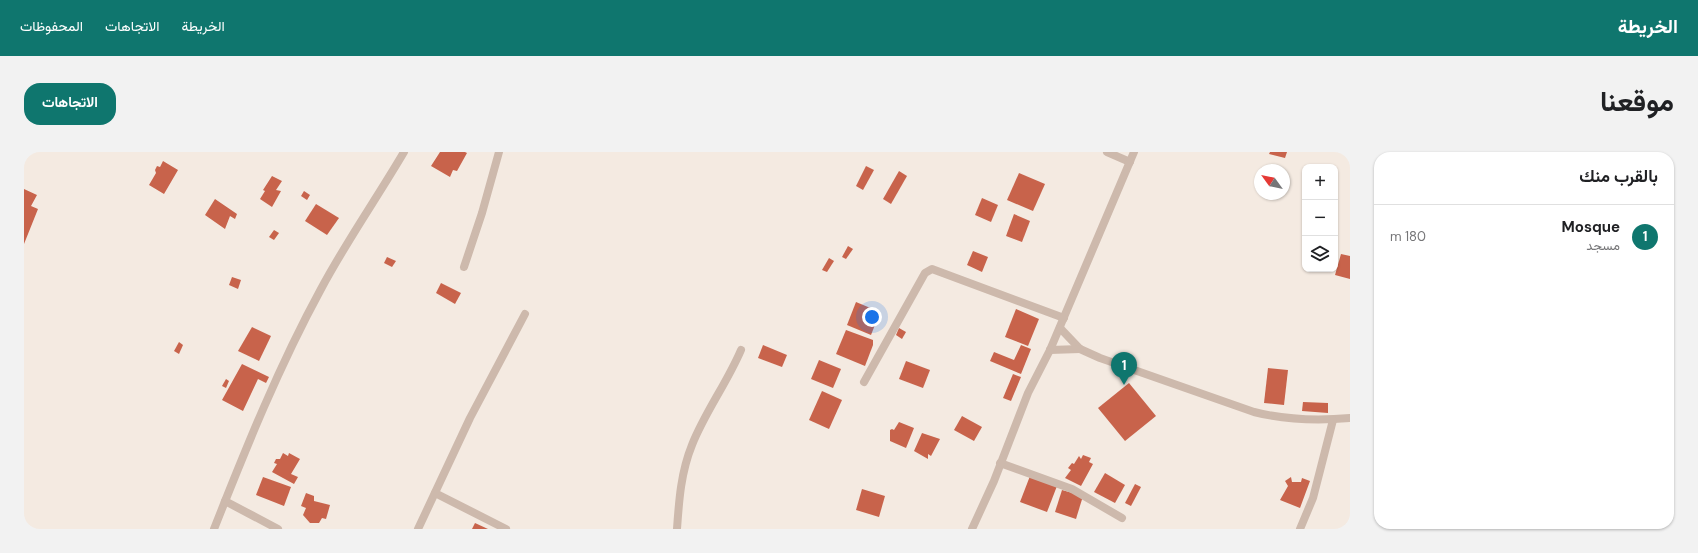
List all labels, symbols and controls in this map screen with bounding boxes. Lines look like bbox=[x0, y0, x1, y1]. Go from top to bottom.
text: الخريطة bbox=[1618, 14, 1678, 39]
text: المحفوظات bbox=[20, 17, 83, 35]
text: الاتجاهات bbox=[105, 17, 159, 35]
text: الخريطة bbox=[181, 17, 225, 35]
button: الاتجاهات bbox=[24, 83, 116, 125]
text: موقعنا bbox=[1600, 83, 1674, 120]
north arrow bbox=[1254, 164, 1290, 200]
map controls bbox=[1302, 164, 1338, 272]
button: + bbox=[1302, 164, 1338, 200]
text: بالقرب منك bbox=[1579, 165, 1658, 187]
button: − bbox=[1302, 200, 1338, 236]
text: Mosque bbox=[1561, 217, 1620, 237]
text: 180 m bbox=[1390, 228, 1426, 245]
text: 1 bbox=[1643, 228, 1647, 245]
button: layers bbox=[1302, 236, 1338, 272]
text: مسجد bbox=[1586, 237, 1620, 254]
your location bbox=[862, 307, 882, 327]
pin: 1 bbox=[1111, 352, 1137, 385]

